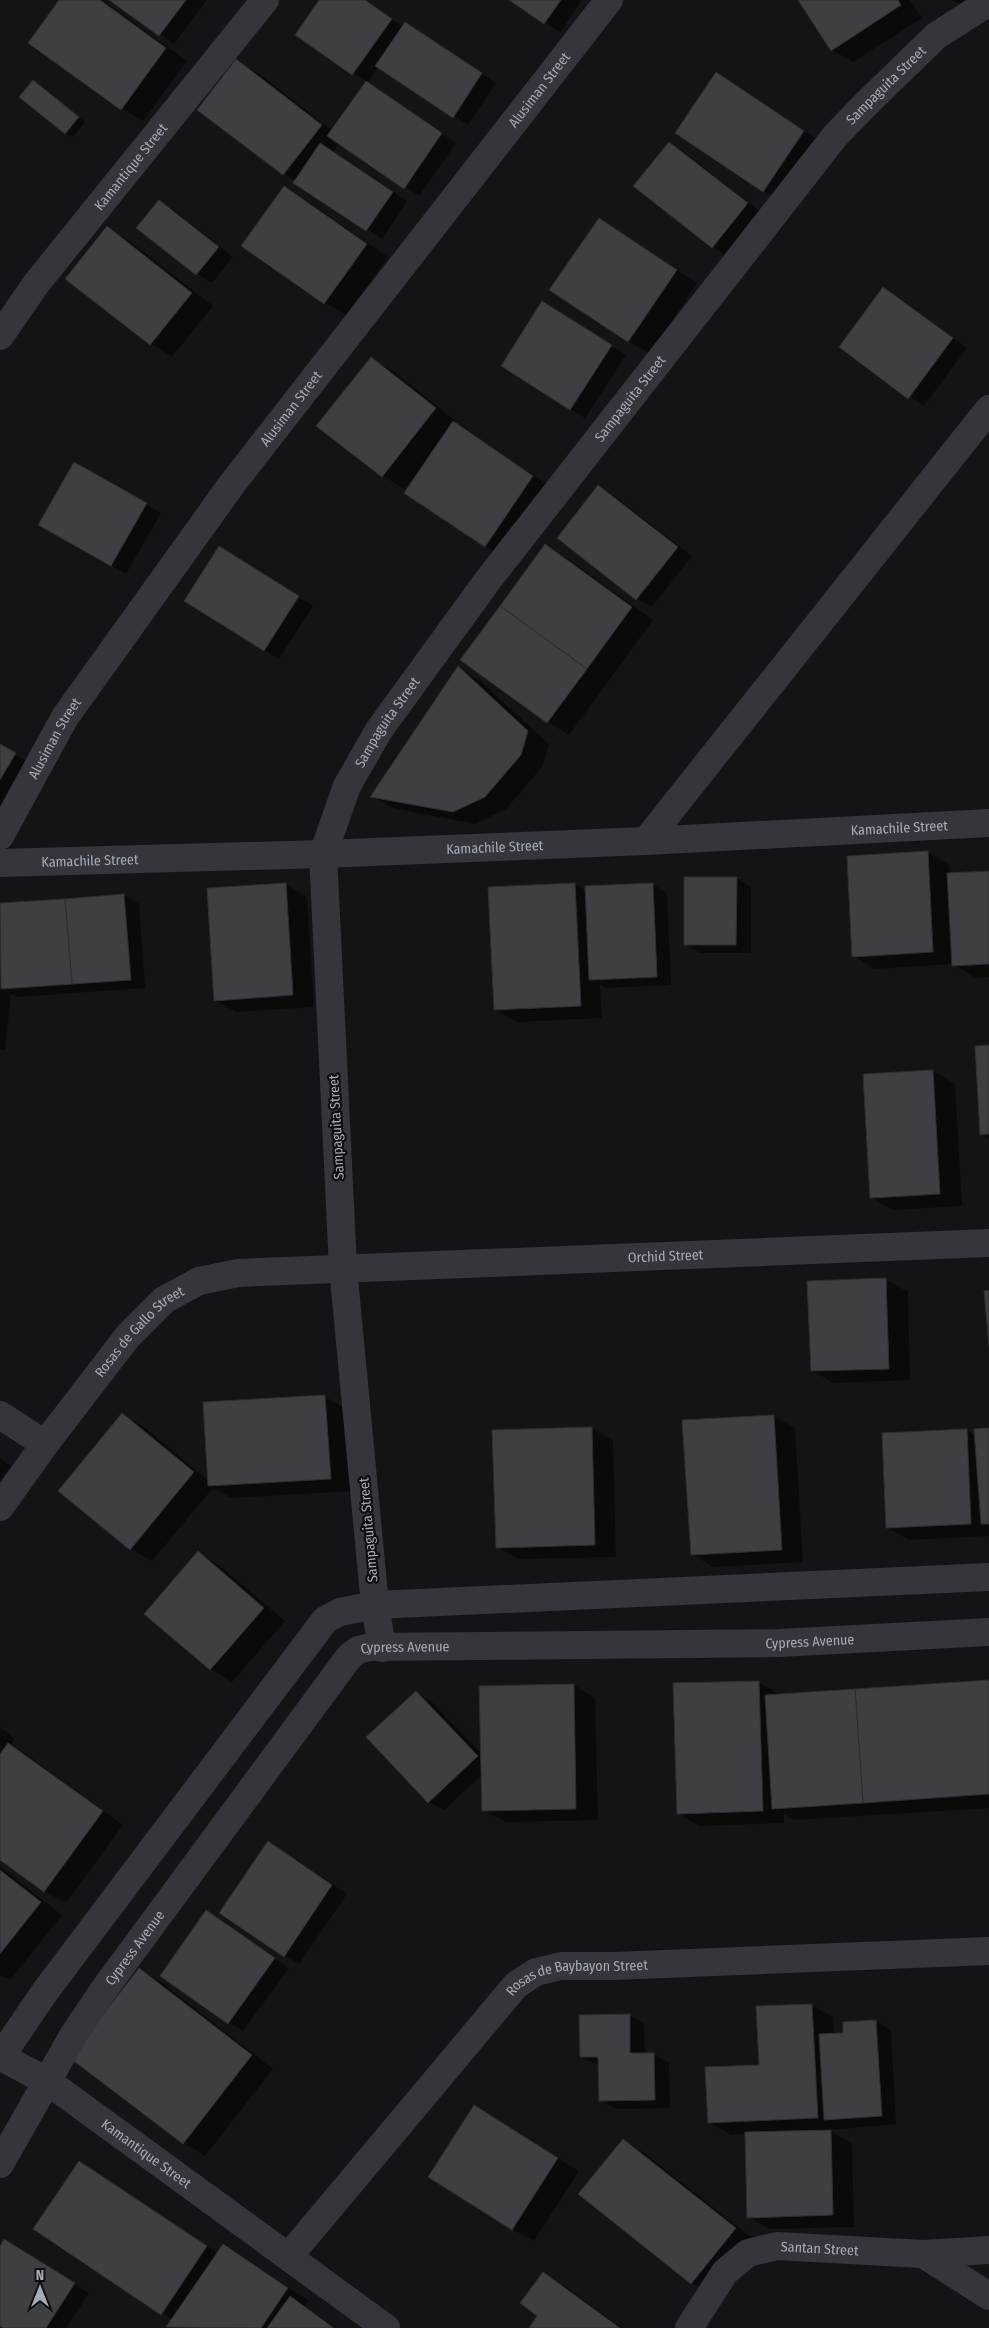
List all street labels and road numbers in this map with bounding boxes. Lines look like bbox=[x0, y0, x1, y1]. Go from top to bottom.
street label: Sampaguita Street bbox=[843, 42, 930, 128]
street label: Alusiman Street bbox=[505, 49, 574, 131]
street label: Kamantique Street bbox=[91, 120, 171, 214]
street label: Sampaguita Street bbox=[591, 352, 670, 445]
street label: Alusiman Street bbox=[257, 367, 326, 450]
street label: Sampaguita Street bbox=[351, 674, 424, 771]
street label: Alusiman Street bbox=[25, 694, 85, 782]
street label: Kamachile Street bbox=[850, 817, 949, 839]
street label: Kamachile Street bbox=[446, 837, 544, 858]
street label: Kamachile Street bbox=[41, 851, 139, 871]
street label: Sampaguita Street bbox=[325, 1074, 348, 1180]
street label: Orchid Street bbox=[627, 1246, 704, 1266]
street label: Rosas de Gallo Street bbox=[92, 1283, 187, 1381]
street label: Sampaguita Street bbox=[355, 1477, 382, 1583]
street label: Cypress Avenue bbox=[765, 1631, 855, 1652]
street label: Cypress Avenue bbox=[359, 1638, 450, 1658]
street label: Cypress Avenue bbox=[102, 1907, 168, 1989]
street label: Rosas de Baybayon Street bbox=[503, 1957, 649, 2000]
street label: Kamantique Street bbox=[98, 2116, 195, 2192]
street label: Santan Street bbox=[780, 2238, 859, 2259]

